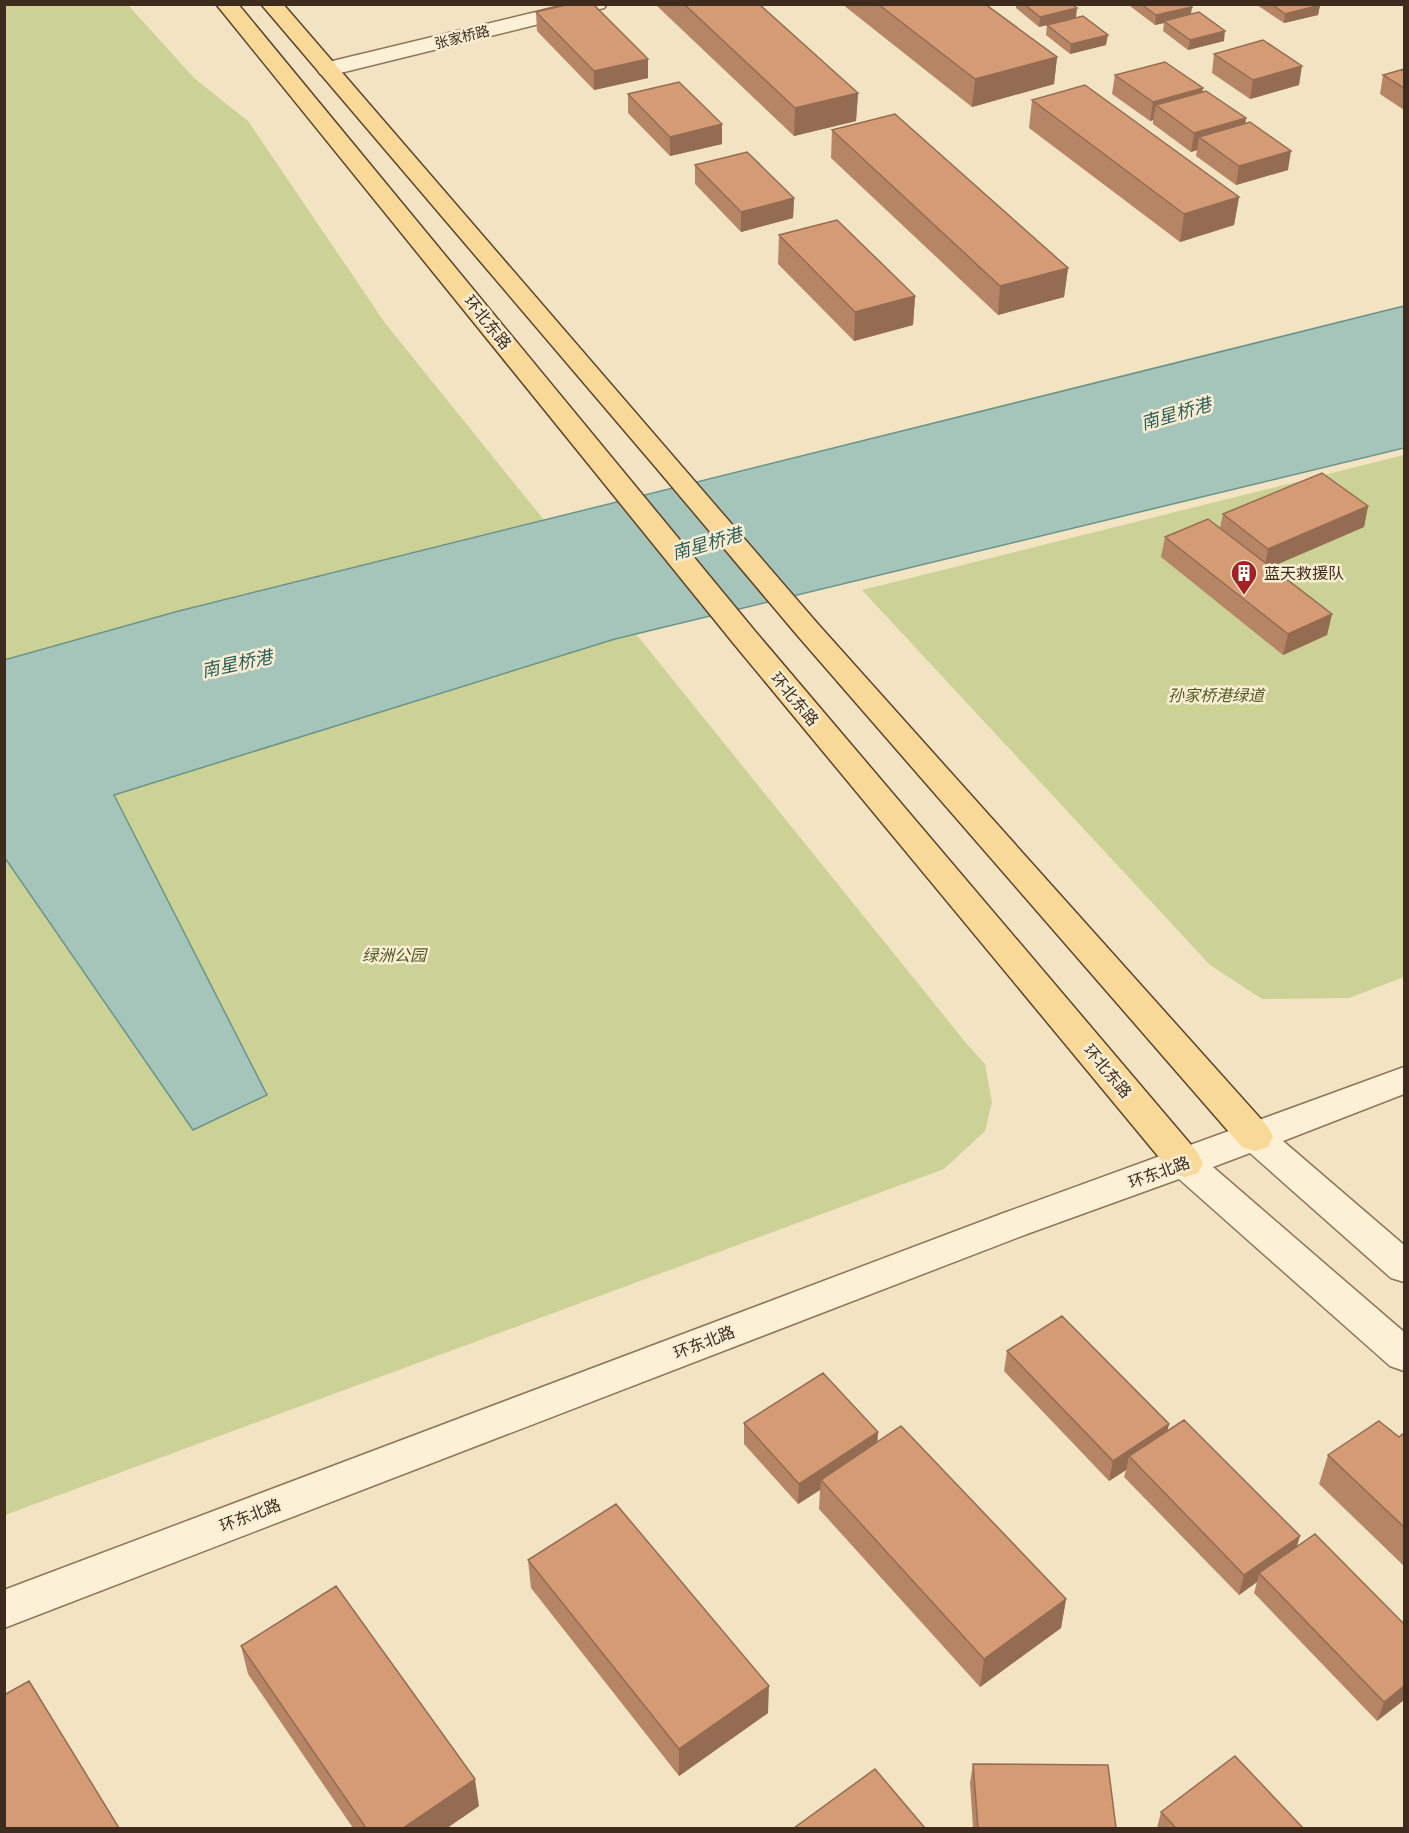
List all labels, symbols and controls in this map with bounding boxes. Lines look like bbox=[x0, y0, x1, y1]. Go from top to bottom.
street label: 张家桥路 bbox=[432, 21, 491, 53]
street label: 环北东路 bbox=[459, 290, 517, 354]
water label: 南星桥港 bbox=[1138, 391, 1217, 434]
water label: 南星桥港 bbox=[669, 521, 748, 564]
building icon: 蓝天救援队 bbox=[1229, 558, 1259, 596]
place label: 蓝天救援队 bbox=[1264, 562, 1344, 584]
water label: 南星桥港 bbox=[199, 643, 277, 682]
street label: 环北东路 bbox=[766, 667, 824, 731]
park label: 孙家桥港绿道 bbox=[1168, 684, 1266, 706]
park label: 绿洲公园 bbox=[362, 944, 428, 966]
street label: 环北东路 bbox=[1079, 1039, 1137, 1103]
street label: 环东北路 bbox=[1125, 1151, 1193, 1193]
street label: 环东北路 bbox=[670, 1320, 738, 1364]
street label: 环东北路 bbox=[216, 1493, 284, 1537]

